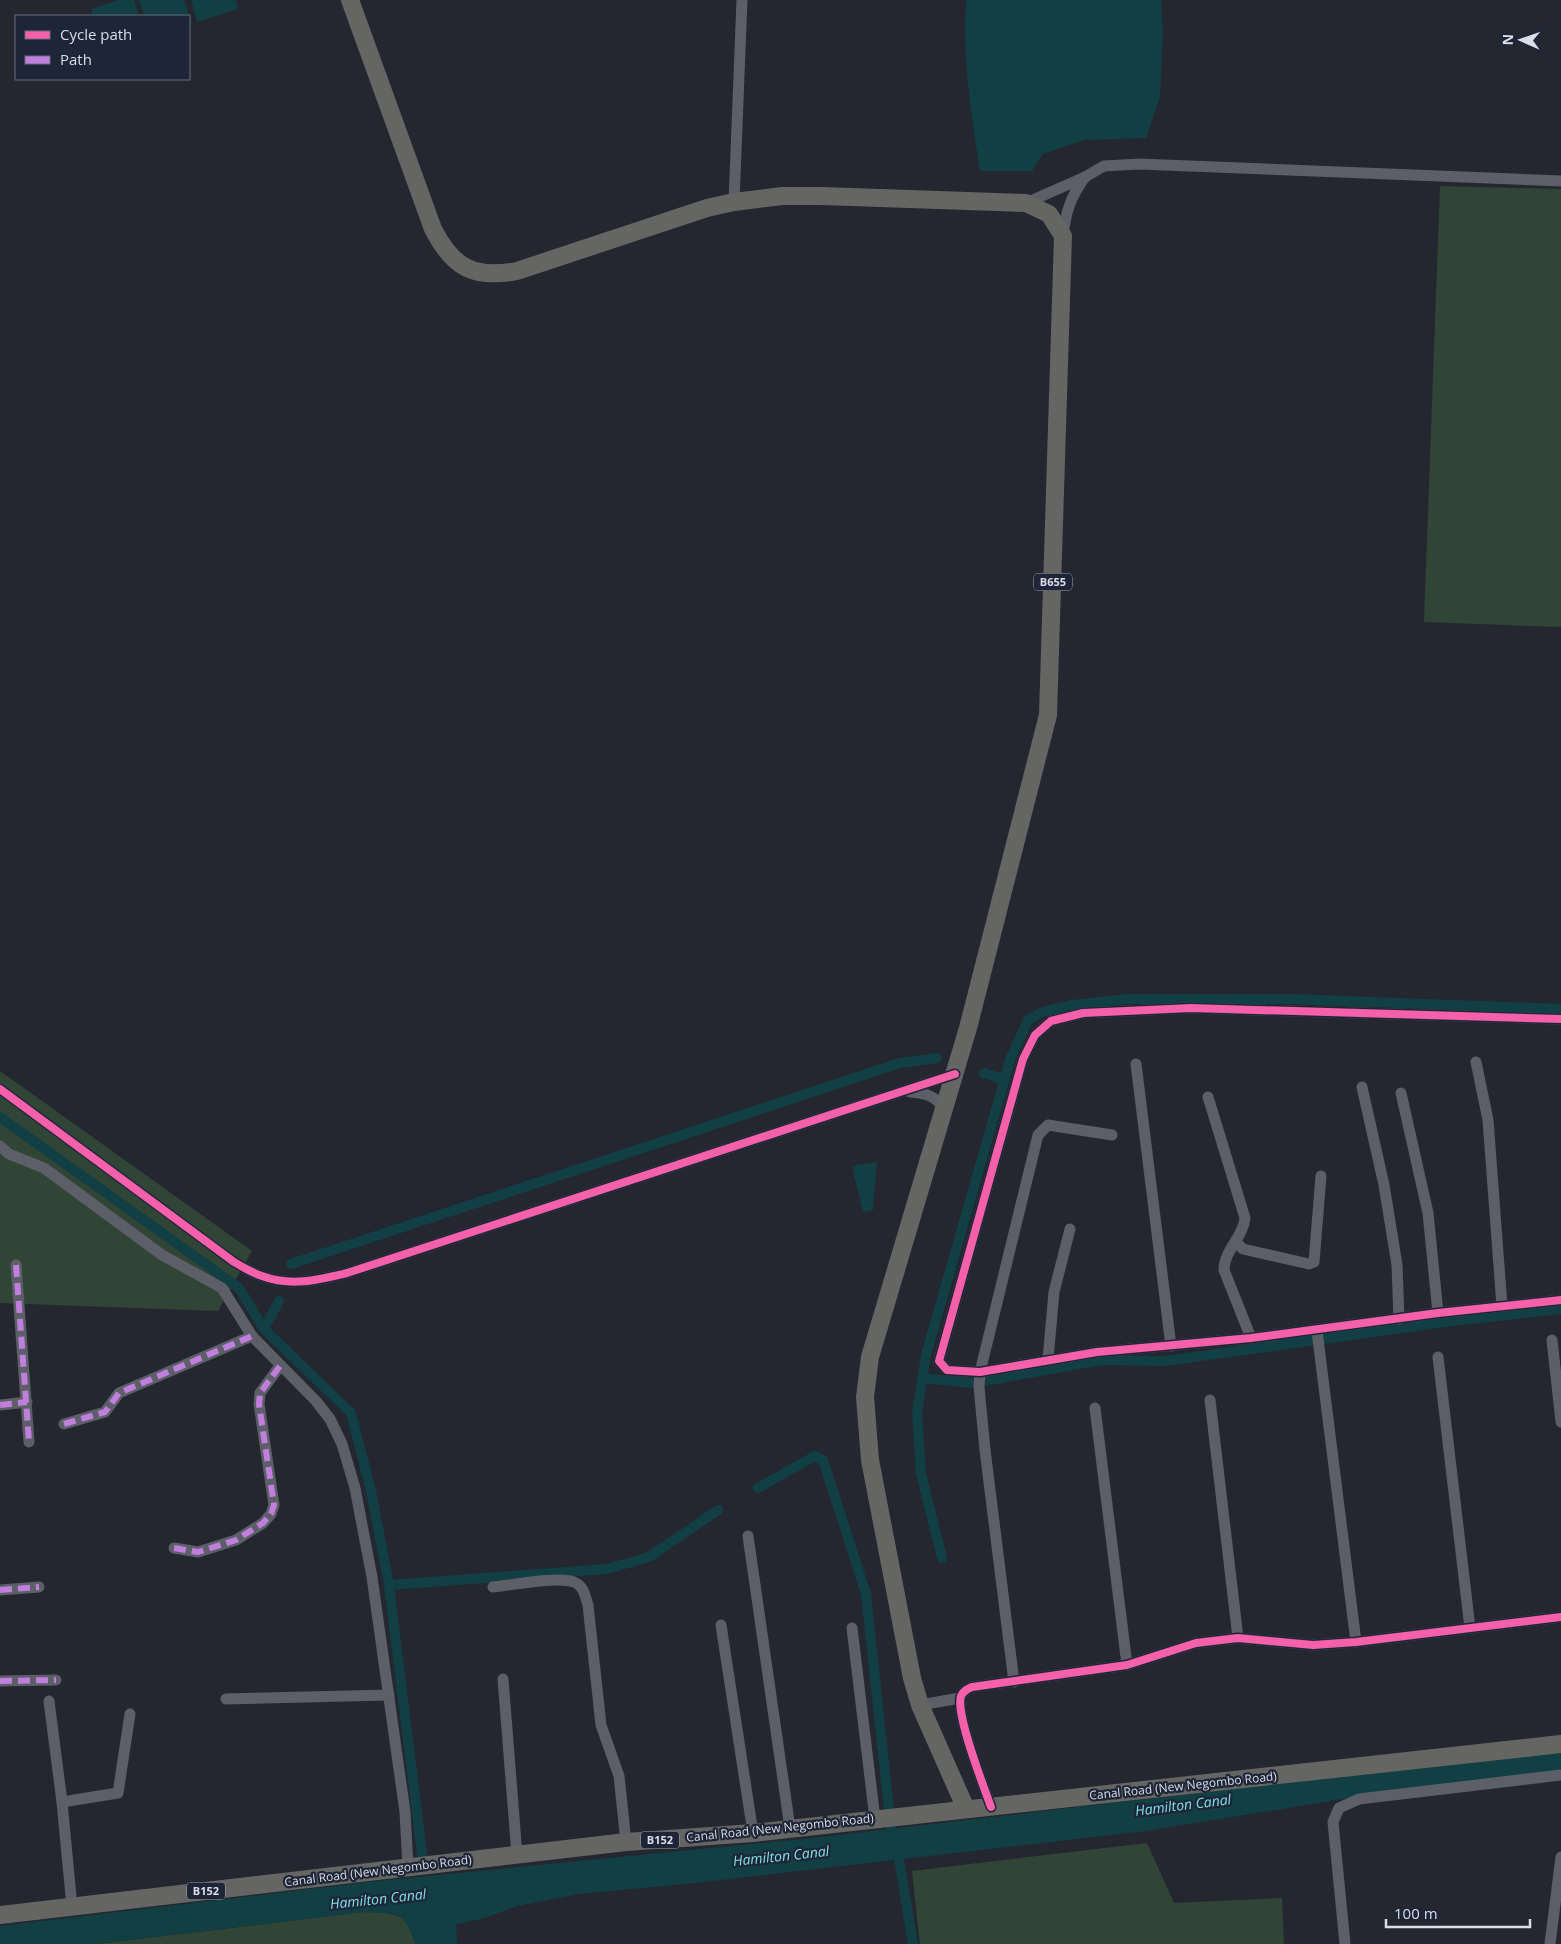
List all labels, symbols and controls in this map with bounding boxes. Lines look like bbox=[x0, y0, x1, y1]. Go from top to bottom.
legend bbox=[15, 15, 190, 80]
north arrow bbox=[1496, 15, 1546, 65]
text: Cycle path bbox=[60, 24, 132, 44]
text: N bbox=[1498, 34, 1517, 46]
text: Path bbox=[60, 49, 92, 69]
road number: B655 bbox=[1034, 574, 1072, 590]
street label: Canal Road (New Negombo Road) bbox=[1088, 1767, 1278, 1804]
water label: Hamilton Canal bbox=[1134, 1789, 1232, 1820]
street label: Canal Road (New Negombo Road) bbox=[685, 1809, 875, 1846]
road number: B152 bbox=[641, 1832, 679, 1848]
water label: Hamilton Canal bbox=[732, 1841, 830, 1870]
street label: Canal Road (New Negombo Road) bbox=[283, 1851, 473, 1890]
road number: B152 bbox=[187, 1882, 225, 1900]
water label: Hamilton Canal bbox=[329, 1884, 427, 1913]
scale bar bbox=[1386, 1896, 1530, 1928]
text: 100 m bbox=[1394, 1903, 1438, 1923]

